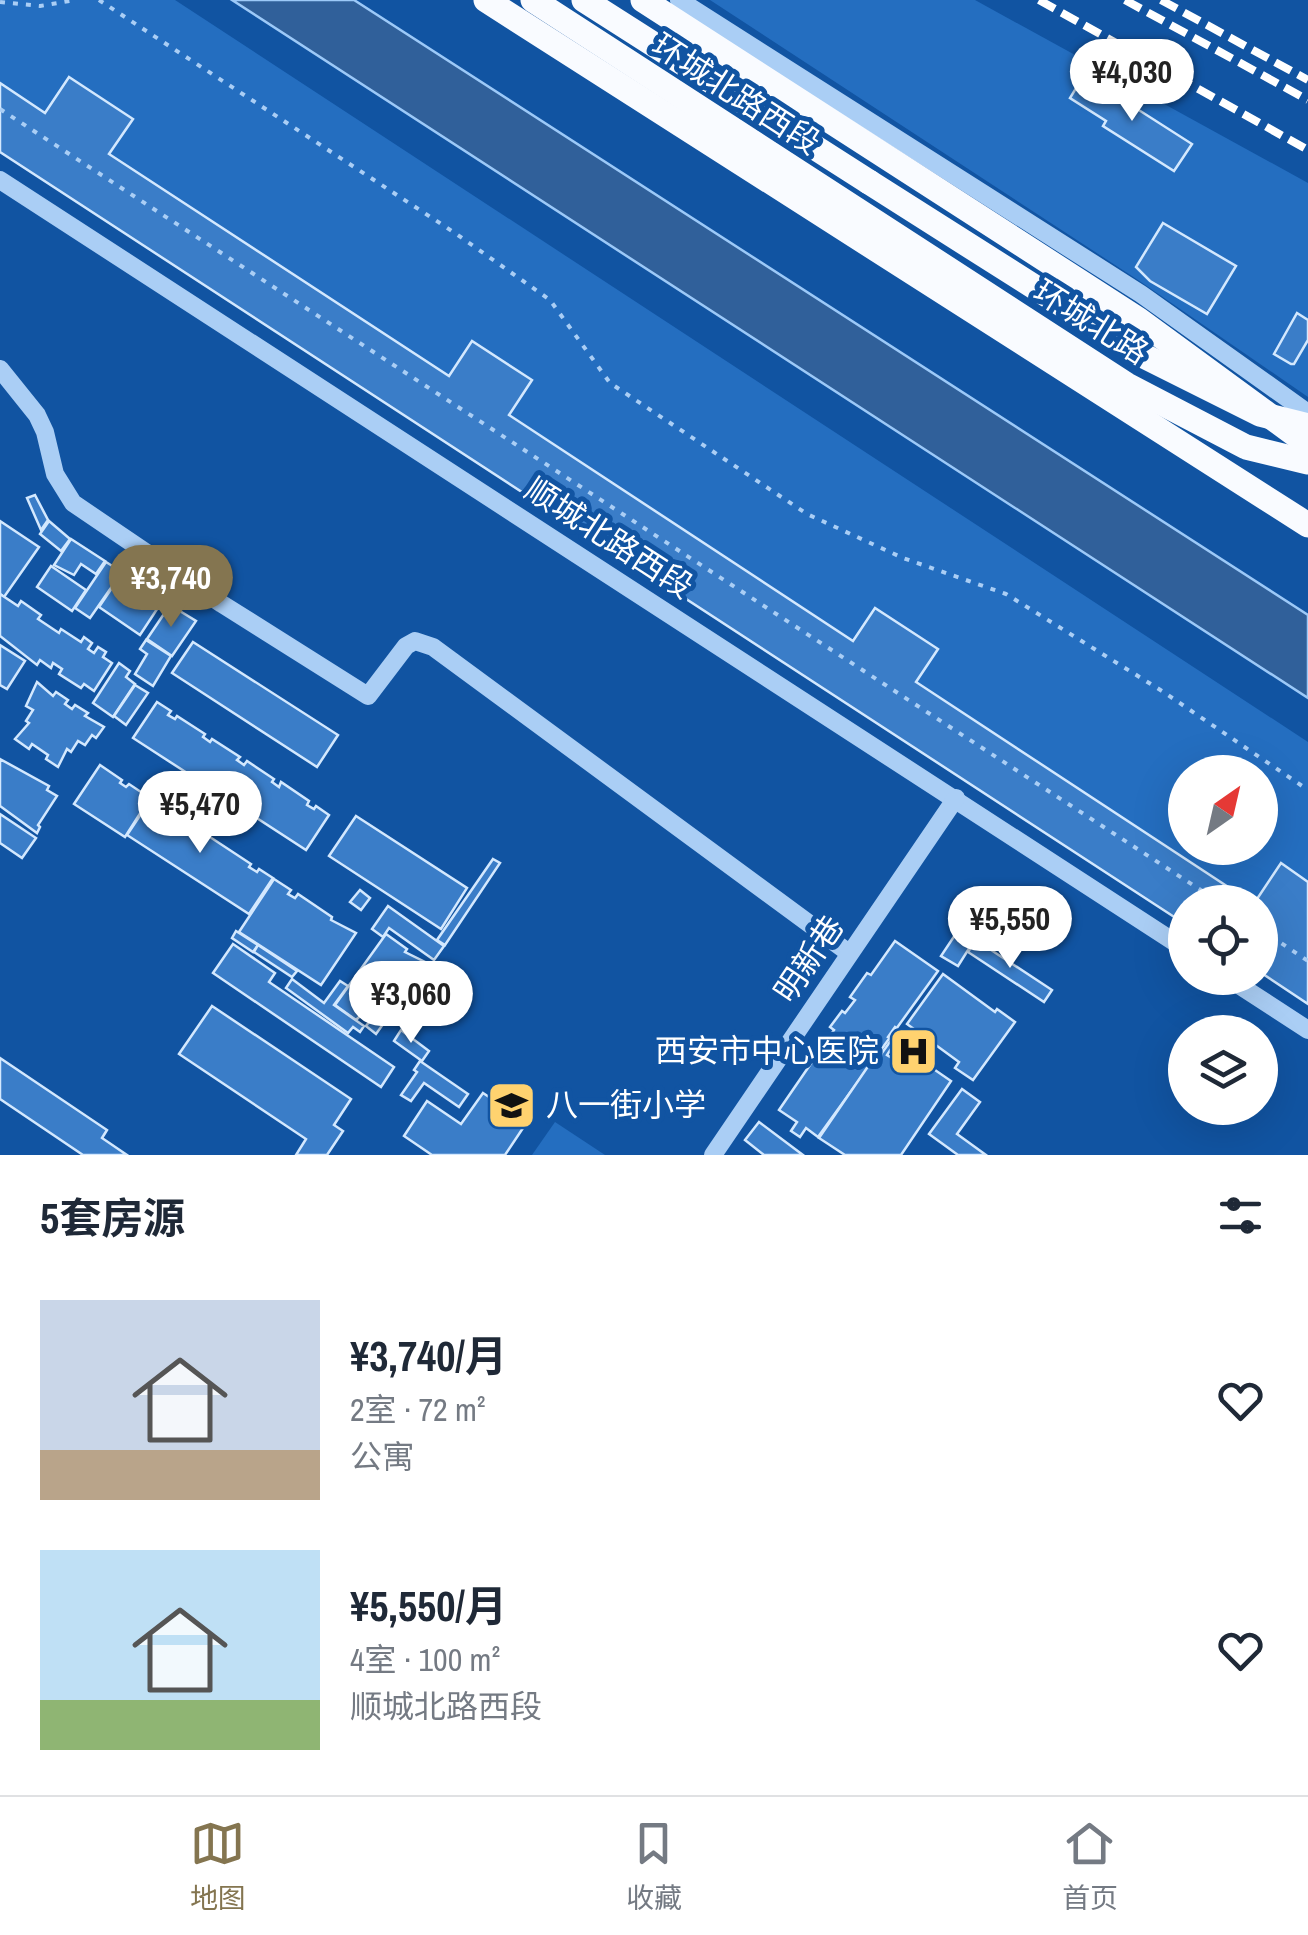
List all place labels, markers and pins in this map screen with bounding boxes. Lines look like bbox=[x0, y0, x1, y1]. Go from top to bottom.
pin: ¥4,030 bbox=[1051, 39, 1213, 124]
pin: ¥3,740 bbox=[90, 545, 252, 630]
pin: ¥5,470 bbox=[119, 771, 281, 856]
pin: ¥5,550 bbox=[929, 886, 1091, 971]
pin: ¥3,060 bbox=[330, 961, 492, 1046]
hospital icon: 西安市中心医院 bbox=[888, 1025, 940, 1077]
place label: 西安市中心医院 bbox=[655, 1029, 879, 1072]
school or university icon: 八一街小学 bbox=[485, 1079, 537, 1131]
place label: 八一街小学 bbox=[546, 1083, 706, 1126]

